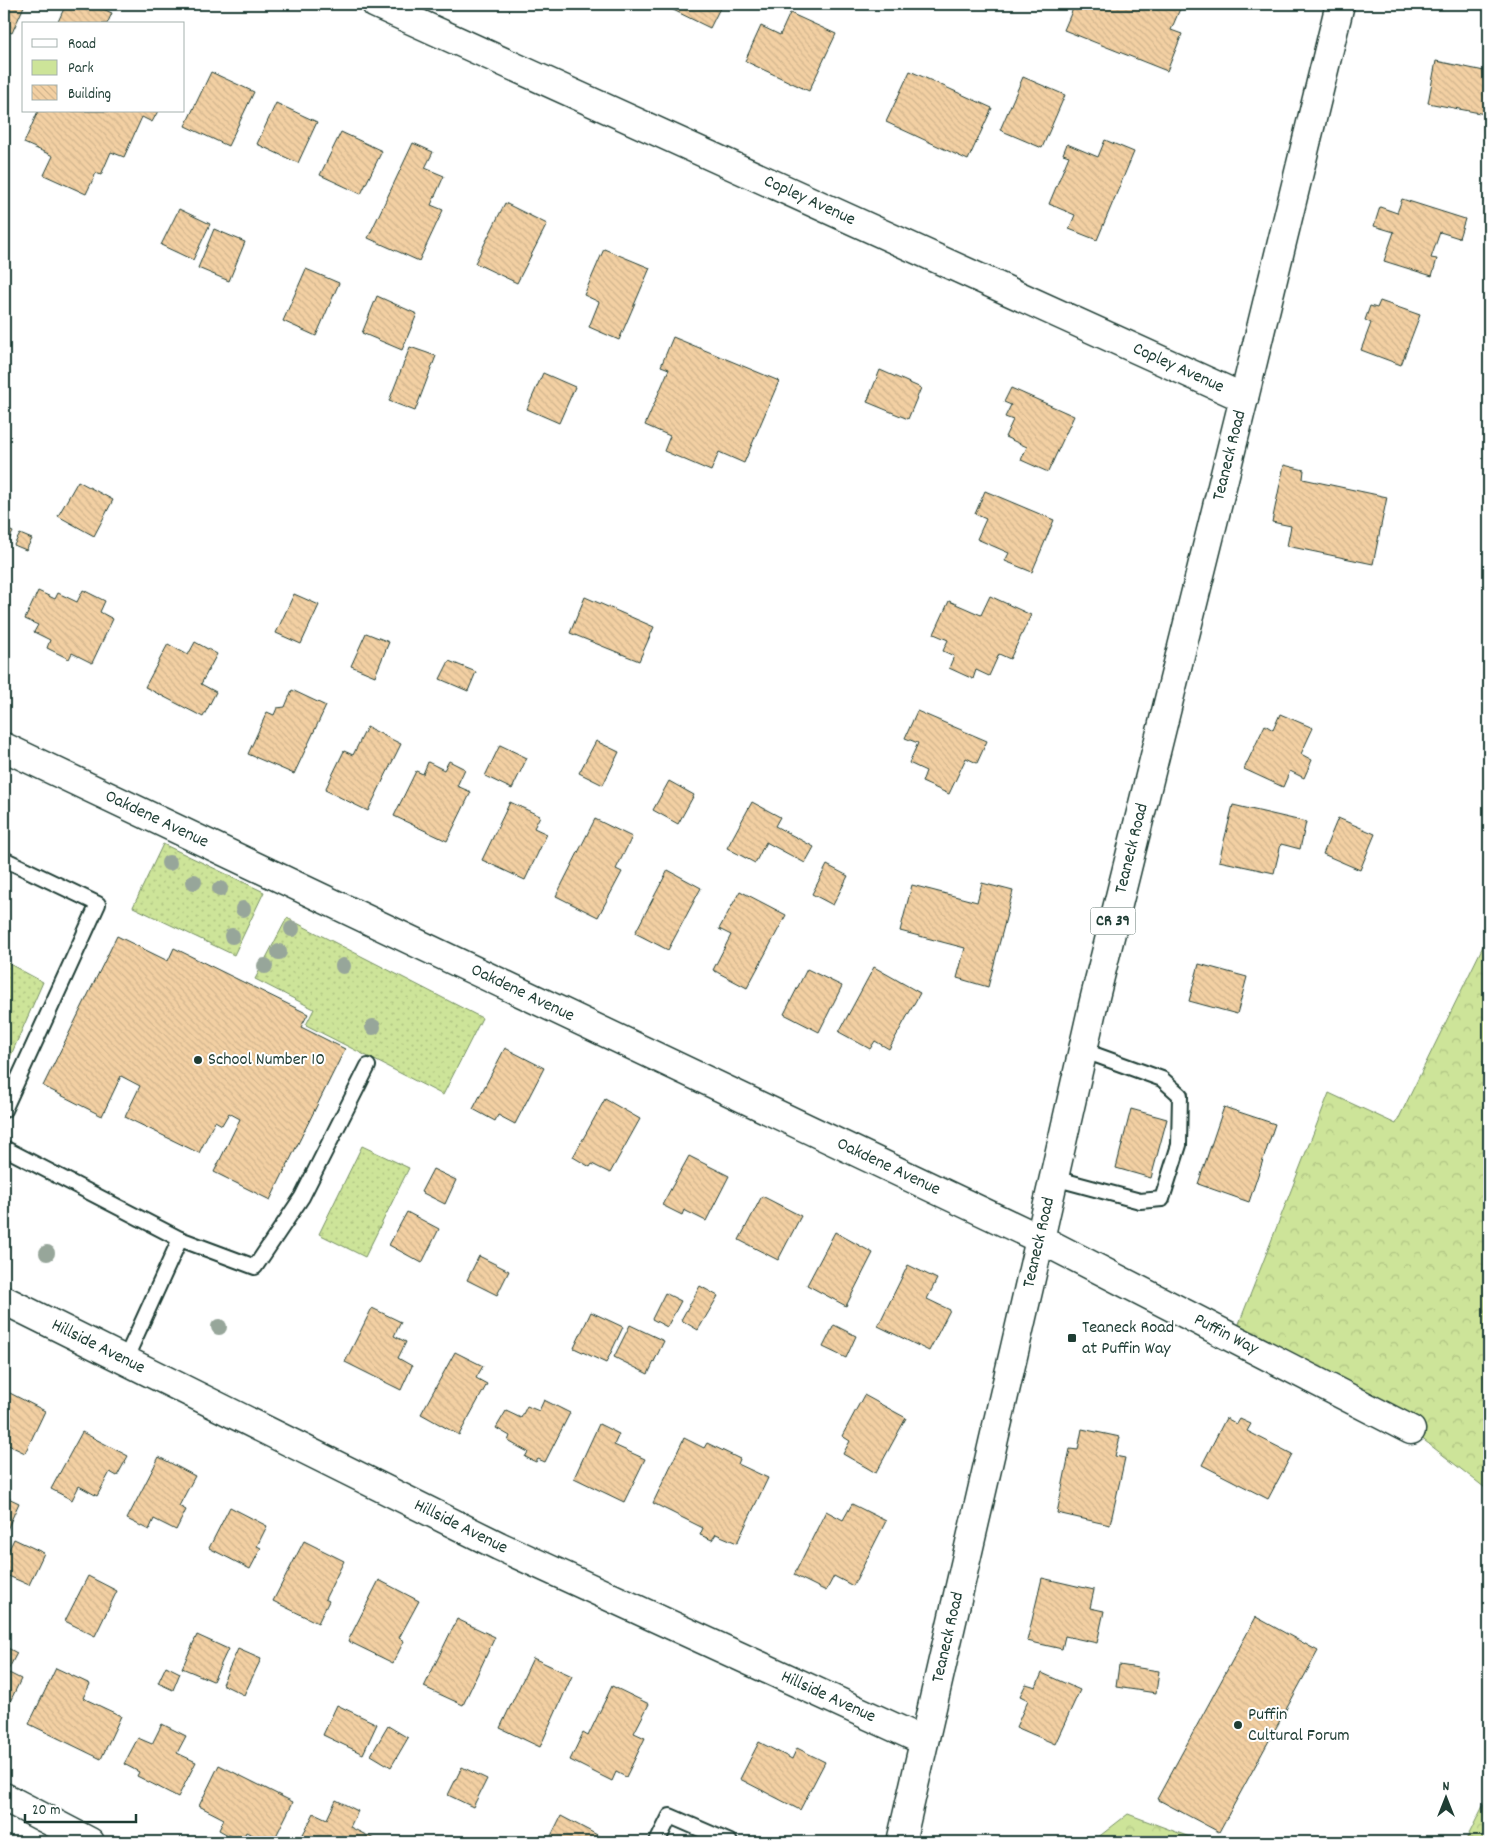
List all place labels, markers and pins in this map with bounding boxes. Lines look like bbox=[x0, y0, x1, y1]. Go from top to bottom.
place label: School Number 10 bbox=[208, 1048, 325, 1073]
marker: School Number 10 bbox=[192, 1054, 204, 1066]
place label: Teaneck Road at Puffin Way bbox=[1082, 1316, 1174, 1362]
marker: Teaneck Road at Puffin Way bbox=[1066, 1332, 1078, 1344]
place label: Puffin Cultural Forum bbox=[1248, 1703, 1350, 1749]
marker: Puffin Cultural Forum bbox=[1232, 1719, 1244, 1731]

